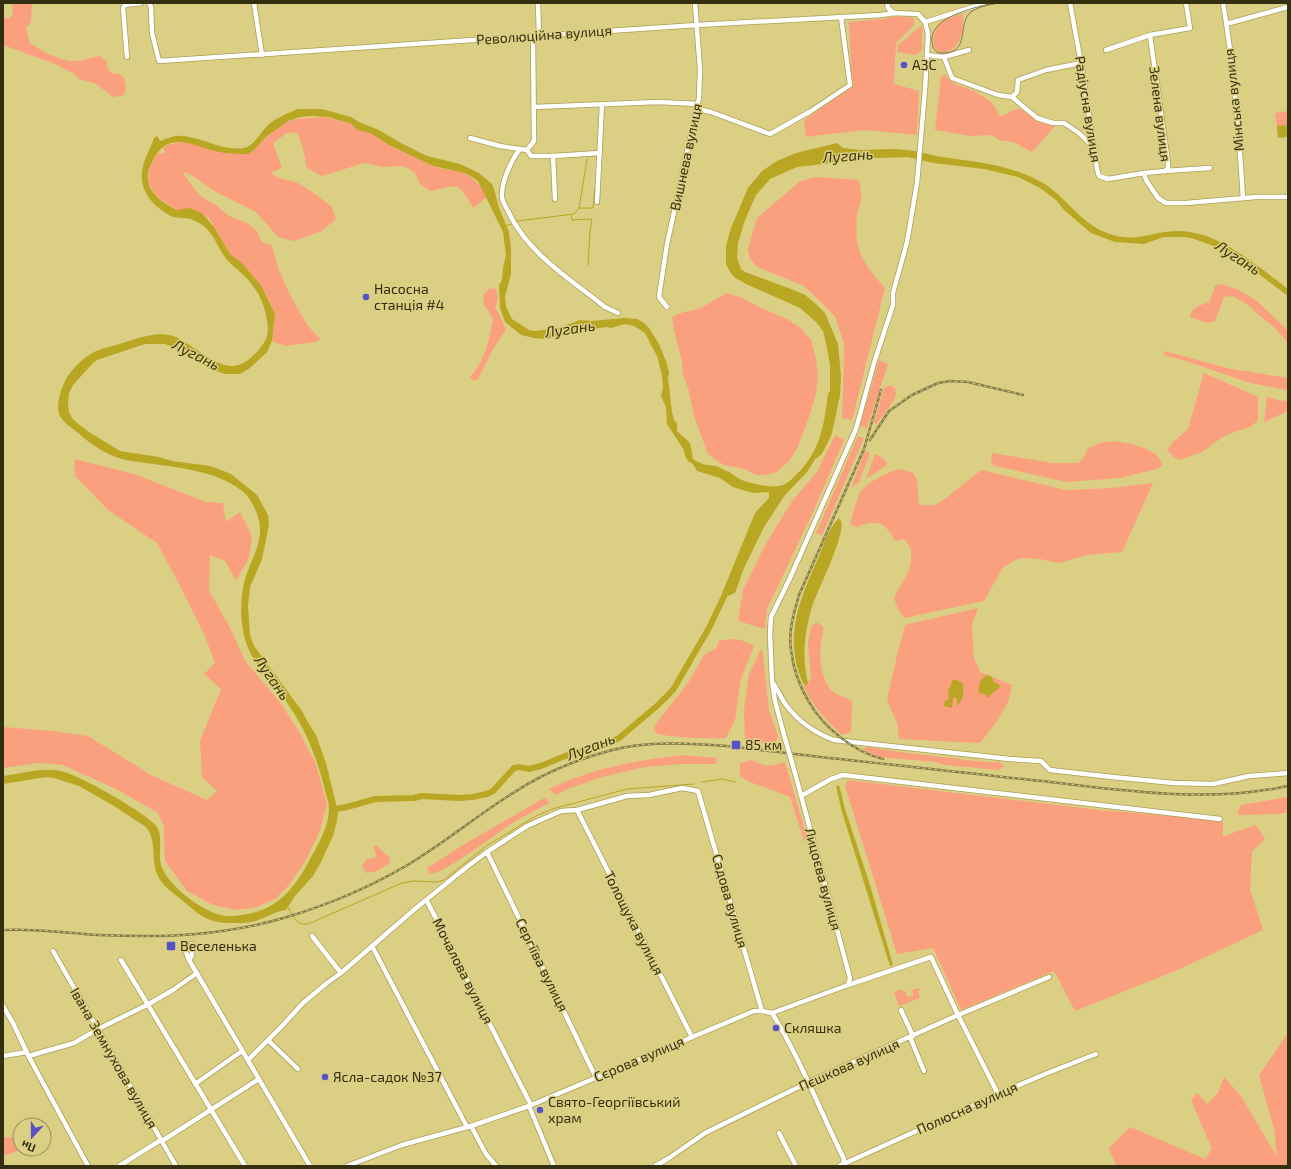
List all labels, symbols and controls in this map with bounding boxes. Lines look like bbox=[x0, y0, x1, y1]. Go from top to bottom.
street label: Революційна вулиця bbox=[475, 21, 612, 48]
street label: Мінська вулиця bbox=[1220, 48, 1247, 152]
street label: Радіусна вулиця bbox=[1072, 54, 1105, 163]
place label: АЗС bbox=[912, 56, 936, 73]
marker: АЗС bbox=[899, 60, 909, 70]
street label: Зелена вулиця bbox=[1146, 65, 1175, 163]
street label: Вишнева вулиця bbox=[666, 102, 705, 212]
water label: Лугань bbox=[821, 144, 874, 166]
water label: Лугань bbox=[1212, 235, 1265, 278]
place label: Насосна станція #4 bbox=[374, 280, 444, 313]
marker: Насосна станція #4 bbox=[361, 292, 371, 302]
water label: Лугань bbox=[543, 316, 596, 341]
water label: Лугань bbox=[169, 334, 223, 374]
water label: Лугань bbox=[250, 651, 295, 703]
water label: Лугань bbox=[563, 729, 617, 764]
place label: 85 км bbox=[745, 736, 782, 753]
marker: 85 км bbox=[730, 739, 742, 751]
street label: Лицоєва вулиця bbox=[802, 825, 845, 932]
street label: Садова вулиця bbox=[709, 852, 752, 950]
street label: Толощука вулиця bbox=[601, 868, 668, 978]
street label: Мочалова вулиця bbox=[429, 915, 497, 1027]
street label: Сергіїва вулиця bbox=[512, 915, 573, 1014]
place label: Веселенька bbox=[180, 937, 257, 954]
marker: Веселенька bbox=[165, 940, 177, 952]
street label: Івана Земнухова вулиця bbox=[67, 984, 162, 1131]
place label: Скляшка bbox=[784, 1019, 841, 1036]
marker: Скляшка bbox=[771, 1023, 781, 1033]
street label: Сєрова вулиця bbox=[591, 1032, 686, 1085]
street label: Пєшкова вулиця bbox=[796, 1035, 902, 1094]
place label: Ясла-садок №37 bbox=[333, 1068, 442, 1085]
marker: Ясла-садок №37 bbox=[320, 1072, 330, 1082]
street label: Полюсна вулиця bbox=[914, 1078, 1020, 1137]
place label: Свято-Георгіївський храм bbox=[548, 1093, 680, 1126]
marker: Свято-Георгіївський храм bbox=[535, 1105, 545, 1115]
north arrow bbox=[12, 1117, 52, 1157]
text: Пн bbox=[19, 1138, 37, 1155]

